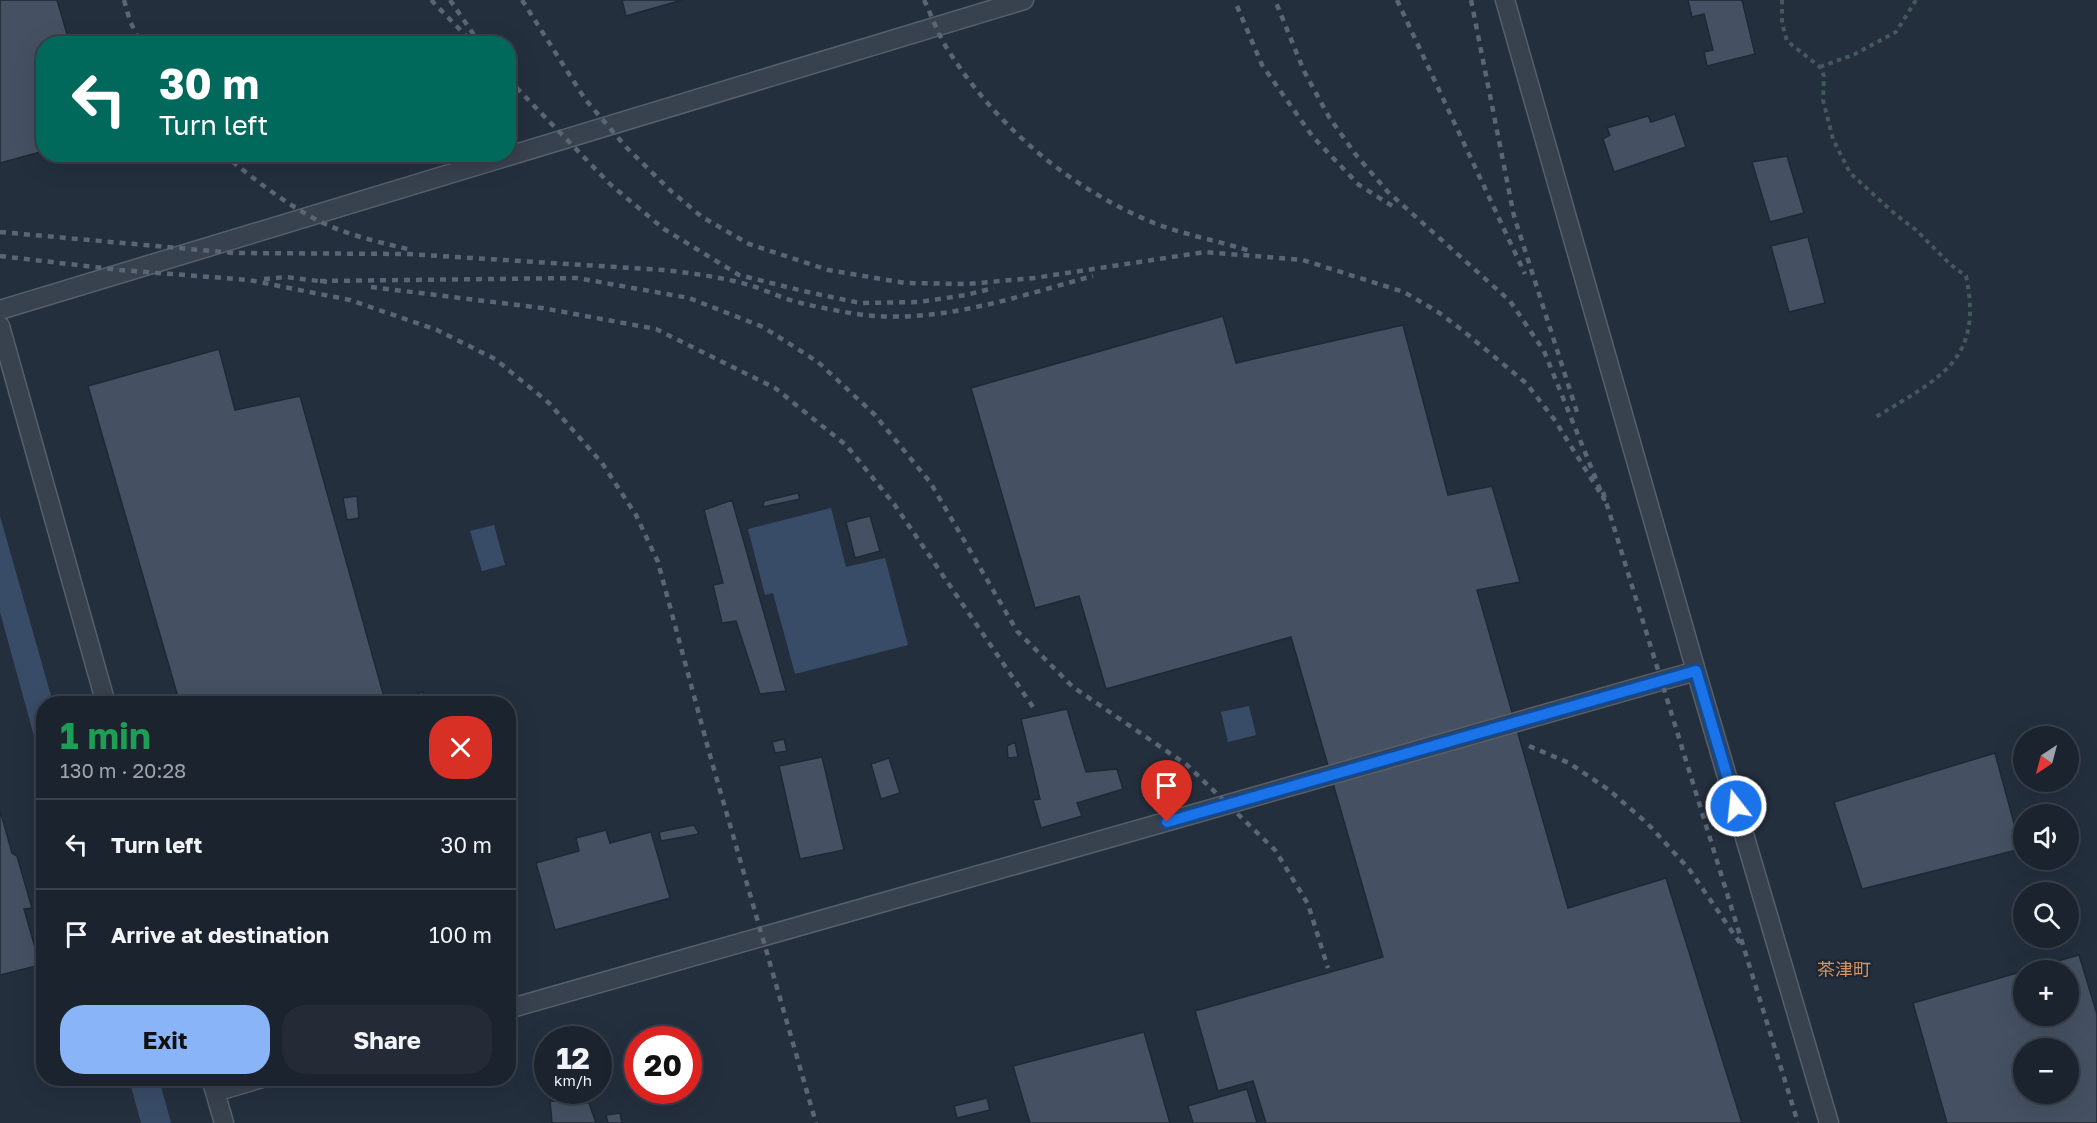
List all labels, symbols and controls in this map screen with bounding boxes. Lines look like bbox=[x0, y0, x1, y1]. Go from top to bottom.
text: 30 m bbox=[159, 58, 259, 108]
icon: left bbox=[60, 60, 138, 138]
text: Turn left bbox=[159, 109, 268, 141]
text: 1 min bbox=[60, 714, 151, 757]
button: close bbox=[429, 716, 492, 779]
north arrow bbox=[2013, 726, 2079, 792]
map controls bbox=[2013, 726, 2079, 1104]
text: 130 m · 20:28 bbox=[60, 758, 186, 782]
pin bbox=[1141, 760, 1192, 822]
icon: arrive bbox=[1150, 769, 1183, 802]
position arrow bbox=[1704, 774, 1768, 838]
button: sound bbox=[2013, 804, 2079, 870]
icon: left bbox=[60, 828, 93, 861]
text: Turn left bbox=[111, 831, 202, 858]
text: 30 m bbox=[441, 831, 492, 858]
button: search bbox=[2013, 882, 2079, 948]
icon: arrive bbox=[60, 918, 93, 951]
text: Arrive at destination bbox=[111, 921, 329, 948]
text: 100 m bbox=[429, 921, 492, 948]
district label: 茶津町 bbox=[1817, 958, 1871, 980]
button: + bbox=[2013, 960, 2079, 1026]
button: Exit bbox=[60, 1005, 270, 1074]
button: Share bbox=[282, 1005, 492, 1074]
speed limit sign: 20 bbox=[624, 1026, 702, 1104]
button: − bbox=[2013, 1038, 2079, 1104]
text: 12 bbox=[556, 1040, 590, 1076]
text: km/h bbox=[554, 1071, 592, 1089]

